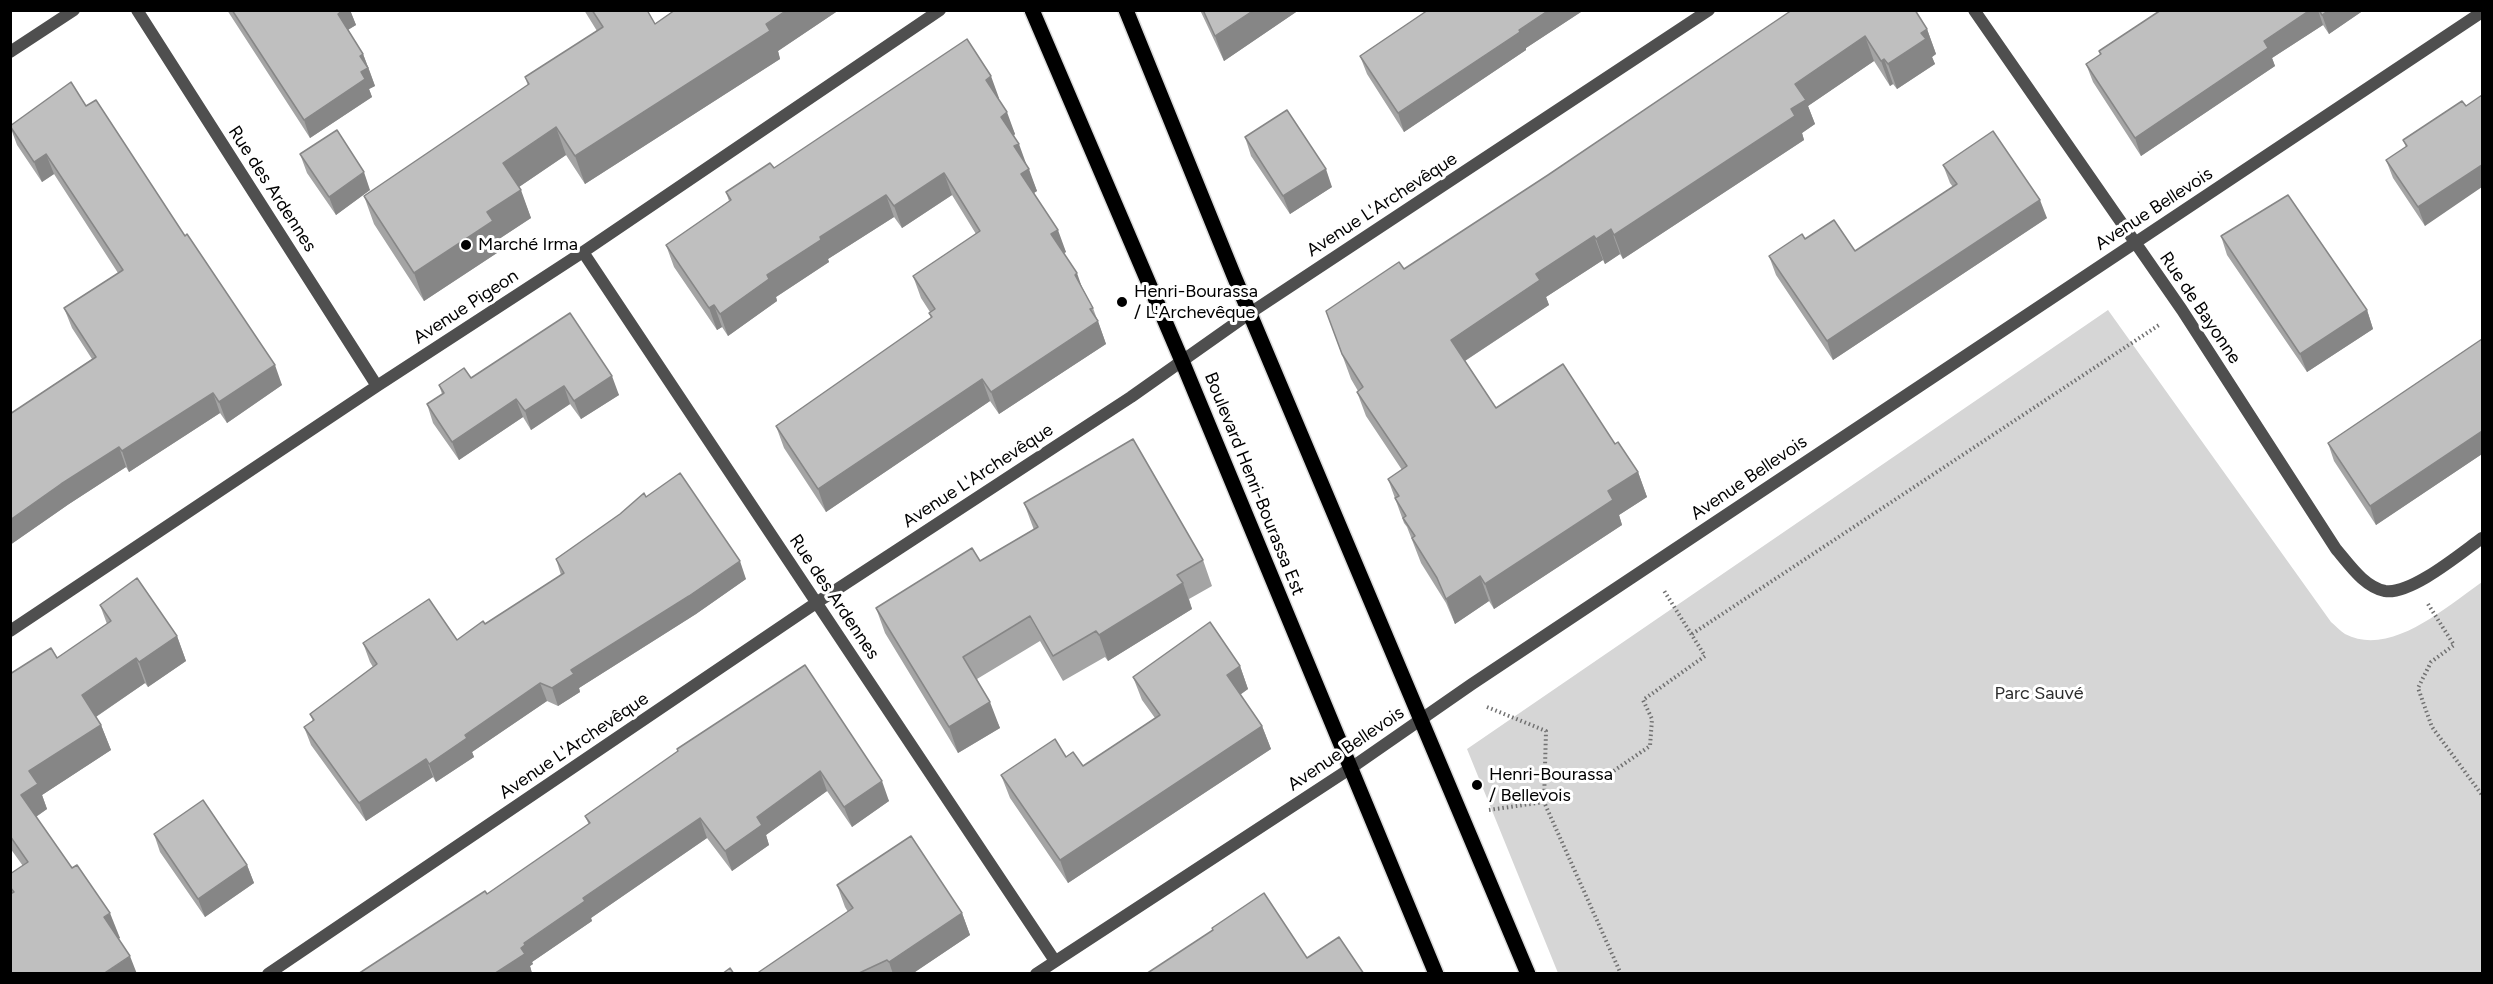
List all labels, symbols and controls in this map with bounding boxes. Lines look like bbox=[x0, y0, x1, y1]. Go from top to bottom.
street label: Rue des Ardennes bbox=[223, 122, 321, 256]
street label: Avenue L'Archevêque bbox=[1303, 148, 1461, 262]
street label: Avenue Bellevois bbox=[2091, 163, 2217, 255]
place label: Marché Irma bbox=[478, 234, 578, 256]
marker: Marché Irma bbox=[459, 238, 473, 252]
street label: Rue de Bayonne bbox=[2155, 248, 2245, 368]
street label: Avenue Pigeon bbox=[409, 265, 523, 349]
place label: Henri-Bourassa / L'Archevêque bbox=[1134, 281, 1258, 324]
marker: Henri-Bourassa / L'Archevêque bbox=[1115, 295, 1129, 309]
street label: Boulevard Henri-Bourassa Est bbox=[1199, 369, 1309, 599]
street label: Avenue L'Archevêque bbox=[899, 419, 1057, 533]
street label: Avenue Bellevois bbox=[1687, 431, 1811, 525]
street label: Rue des Ardennes bbox=[784, 531, 884, 663]
park label: Parc Sauvé bbox=[1995, 683, 2083, 705]
street label: Avenue L'Archevêque bbox=[495, 688, 653, 804]
street label: Avenue Bellevois bbox=[1284, 702, 1408, 796]
place label: Henri-Bourassa / Bellevois bbox=[1489, 764, 1613, 806]
marker: Henri-Bourassa / Bellevois bbox=[1470, 778, 1484, 792]

